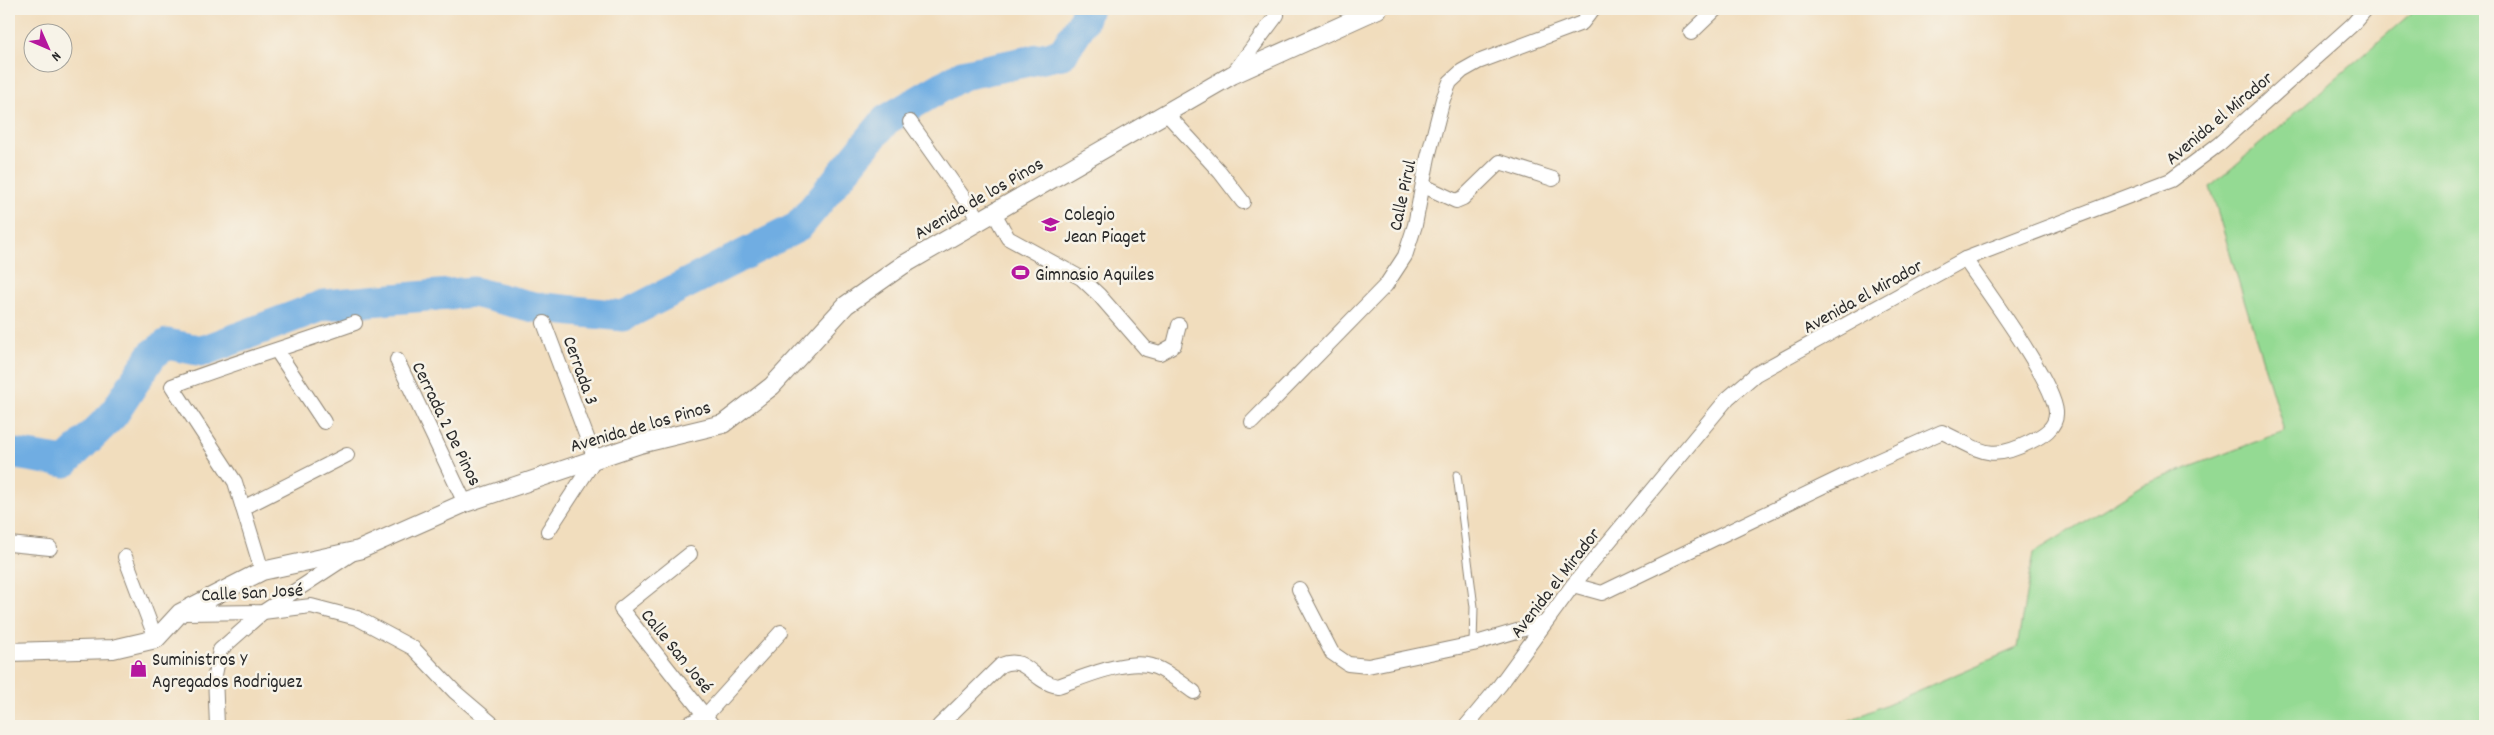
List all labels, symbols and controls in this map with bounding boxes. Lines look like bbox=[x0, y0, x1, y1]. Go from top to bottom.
north arrow bbox=[22, 22, 72, 72]
text: N bbox=[46, 46, 65, 65]
street label: Avenida el Mirador bbox=[2161, 66, 2280, 173]
street label: Avenida de los Pinos bbox=[910, 152, 1049, 248]
street label: Calle Pirul bbox=[1384, 157, 1425, 234]
place label: Colegio Jean Piaget bbox=[1064, 203, 1146, 252]
school or university icon: Colegio Jean Piaget bbox=[1040, 214, 1060, 234]
street label: Avenida el Mirador bbox=[1799, 254, 1929, 342]
sports icon: Gimnasio Aquiles bbox=[1011, 263, 1031, 283]
place label: Gimnasio Aquiles bbox=[1035, 263, 1154, 290]
street label: Cerrada 3 bbox=[554, 333, 604, 409]
street label: Cerrada 2 De Pinos bbox=[403, 358, 487, 491]
street label: Avenida de los Pinos bbox=[567, 395, 715, 461]
street label: Avenida el Mirador bbox=[1505, 523, 1608, 645]
street label: Calle San José bbox=[201, 578, 304, 611]
street label: Calle San José bbox=[633, 604, 718, 700]
place label: Suministros Y Agregados Rodriguez bbox=[152, 648, 302, 697]
shop icon: Suministros Y Agregados Rodriguez bbox=[128, 659, 148, 679]

